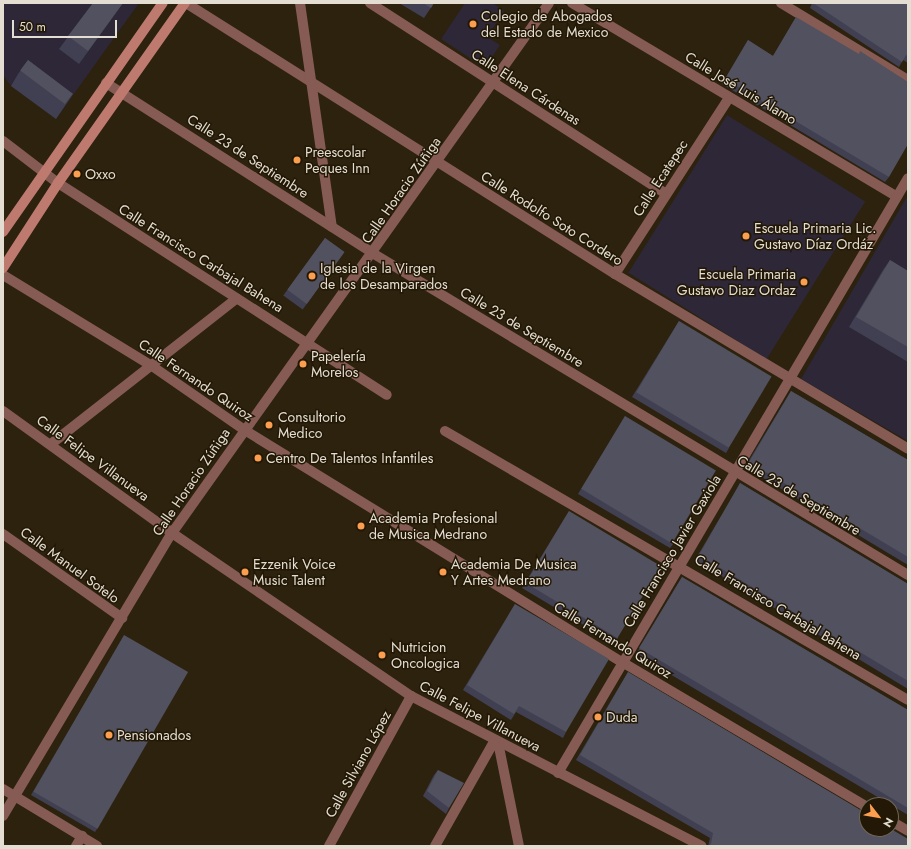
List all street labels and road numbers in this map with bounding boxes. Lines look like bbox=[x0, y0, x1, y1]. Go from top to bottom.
street label: Calle Elena Cárdenas bbox=[468, 45, 584, 129]
street label: Calle José Luis Álamo bbox=[682, 48, 800, 128]
street label: Calle 23 de Septiembre bbox=[184, 111, 312, 201]
street label: Calle Horacio Zúñiga bbox=[358, 133, 444, 247]
street label: Calle Ecatepec bbox=[629, 137, 691, 219]
street label: Calle Rodolfo Soto Cordero bbox=[478, 167, 626, 269]
street label: Calle Francisco Carbajal Bahena bbox=[116, 200, 286, 316]
street label: Calle 23 de Septiembre bbox=[457, 283, 587, 371]
street label: Calle Fernando Quiroz bbox=[136, 335, 256, 425]
street label: Calle Felipe Villanueva bbox=[34, 412, 152, 504]
street label: Calle Horacio Zúñiga bbox=[149, 425, 233, 539]
street label: Calle 23 de Septiembre bbox=[734, 451, 864, 539]
street label: Calle Francisco Javier Gaxiola bbox=[620, 472, 724, 630]
street label: Calle Manuel Sotelo bbox=[17, 523, 123, 607]
street label: Calle Francisco Carbajal Bahena bbox=[692, 551, 864, 663]
street label: Calle Fernando Quiroz bbox=[551, 598, 675, 682]
street label: Calle Felipe Villanueva bbox=[417, 677, 543, 755]
street label: Calle Silviano López bbox=[322, 708, 394, 820]

